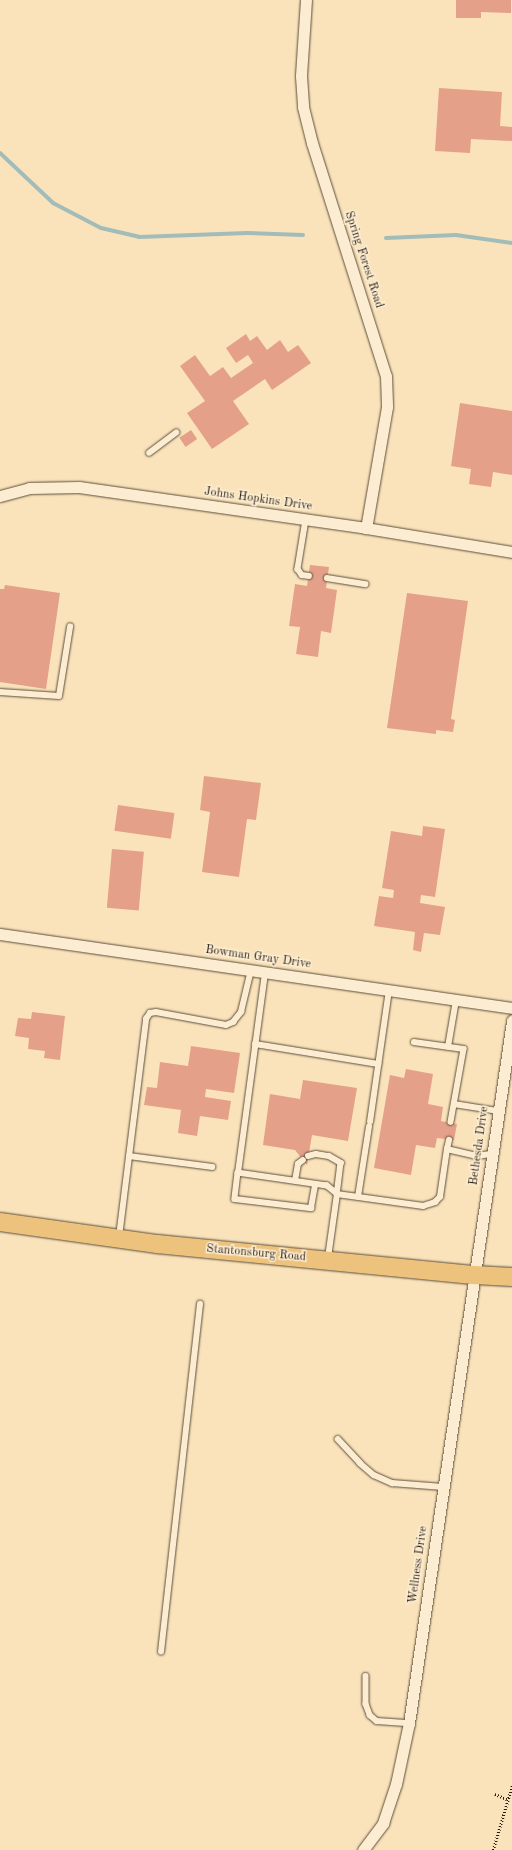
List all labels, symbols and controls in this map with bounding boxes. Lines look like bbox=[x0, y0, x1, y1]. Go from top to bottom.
street label: Spring Forest Road bbox=[341, 210, 385, 310]
street label: Johns Hopkins Drive bbox=[203, 485, 313, 515]
street label: Bowman Gray Drive bbox=[204, 943, 312, 973]
street label: Bethesda Drive bbox=[467, 1106, 493, 1186]
street label: Stantonsburg Road bbox=[206, 1242, 306, 1266]
street label: Wellness Drive bbox=[406, 1525, 432, 1605]

